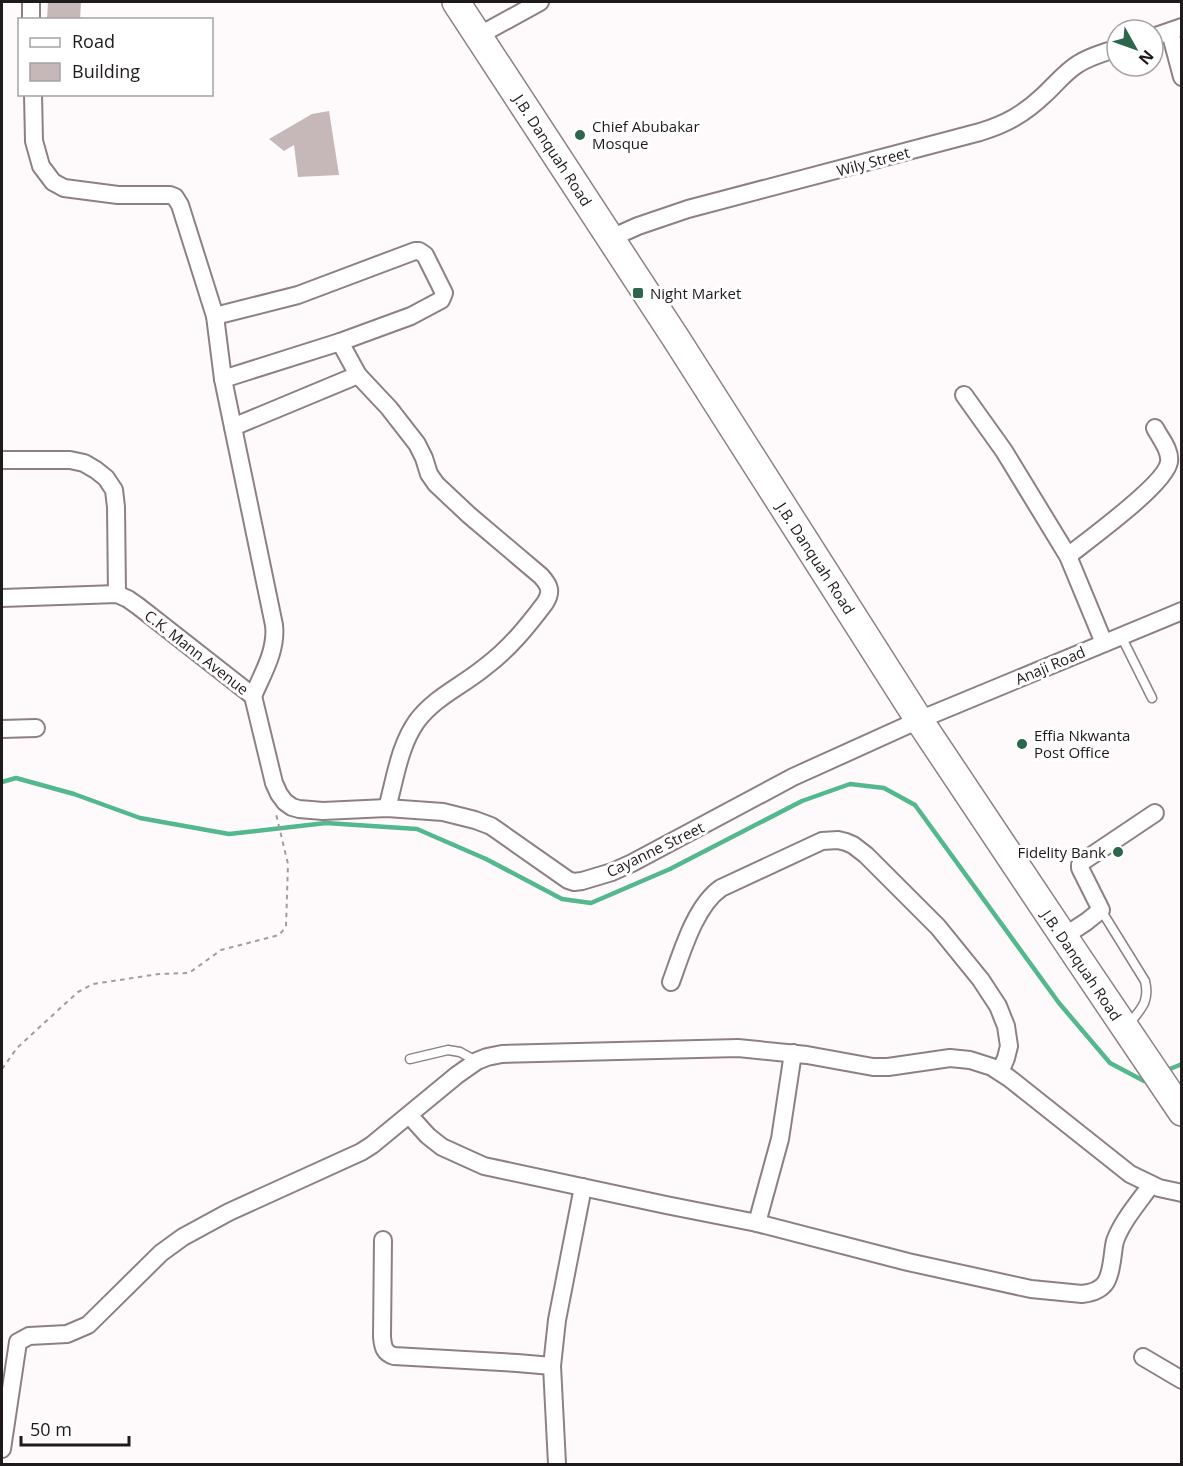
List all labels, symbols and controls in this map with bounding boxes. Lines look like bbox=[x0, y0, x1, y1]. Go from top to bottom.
legend bbox=[18, 18, 213, 96]
north arrow bbox=[1105, 18, 1165, 78]
text: Road bbox=[72, 29, 115, 53]
text: N bbox=[1134, 46, 1159, 70]
text: Building bbox=[72, 59, 140, 83]
street label: J.B. Danquah Road bbox=[508, 89, 597, 210]
place label: Chief Abubakar Mosque bbox=[592, 116, 700, 153]
marker: Chief Abubakar Mosque bbox=[573, 128, 587, 142]
street label: Wily Street bbox=[834, 142, 912, 180]
place label: Night Market bbox=[650, 283, 741, 303]
marker: Night Market bbox=[631, 286, 645, 300]
street label: J.B. Danquah Road bbox=[771, 497, 860, 618]
street label: C.K. Mann Avenue bbox=[141, 605, 253, 699]
street label: Anaji Road bbox=[1012, 641, 1088, 689]
place label: Effia Nkwanta Post Office bbox=[1034, 725, 1130, 762]
marker: Effia Nkwanta Post Office bbox=[1015, 737, 1029, 751]
street label: Cayanne Street bbox=[603, 817, 707, 881]
place label: Fidelity Bank bbox=[1017, 842, 1106, 862]
marker: Fidelity Bank bbox=[1111, 845, 1125, 859]
street label: J.B. Danquah Road bbox=[1036, 904, 1127, 1024]
scale bar bbox=[21, 1409, 129, 1447]
text: 50 m bbox=[30, 1417, 72, 1441]

